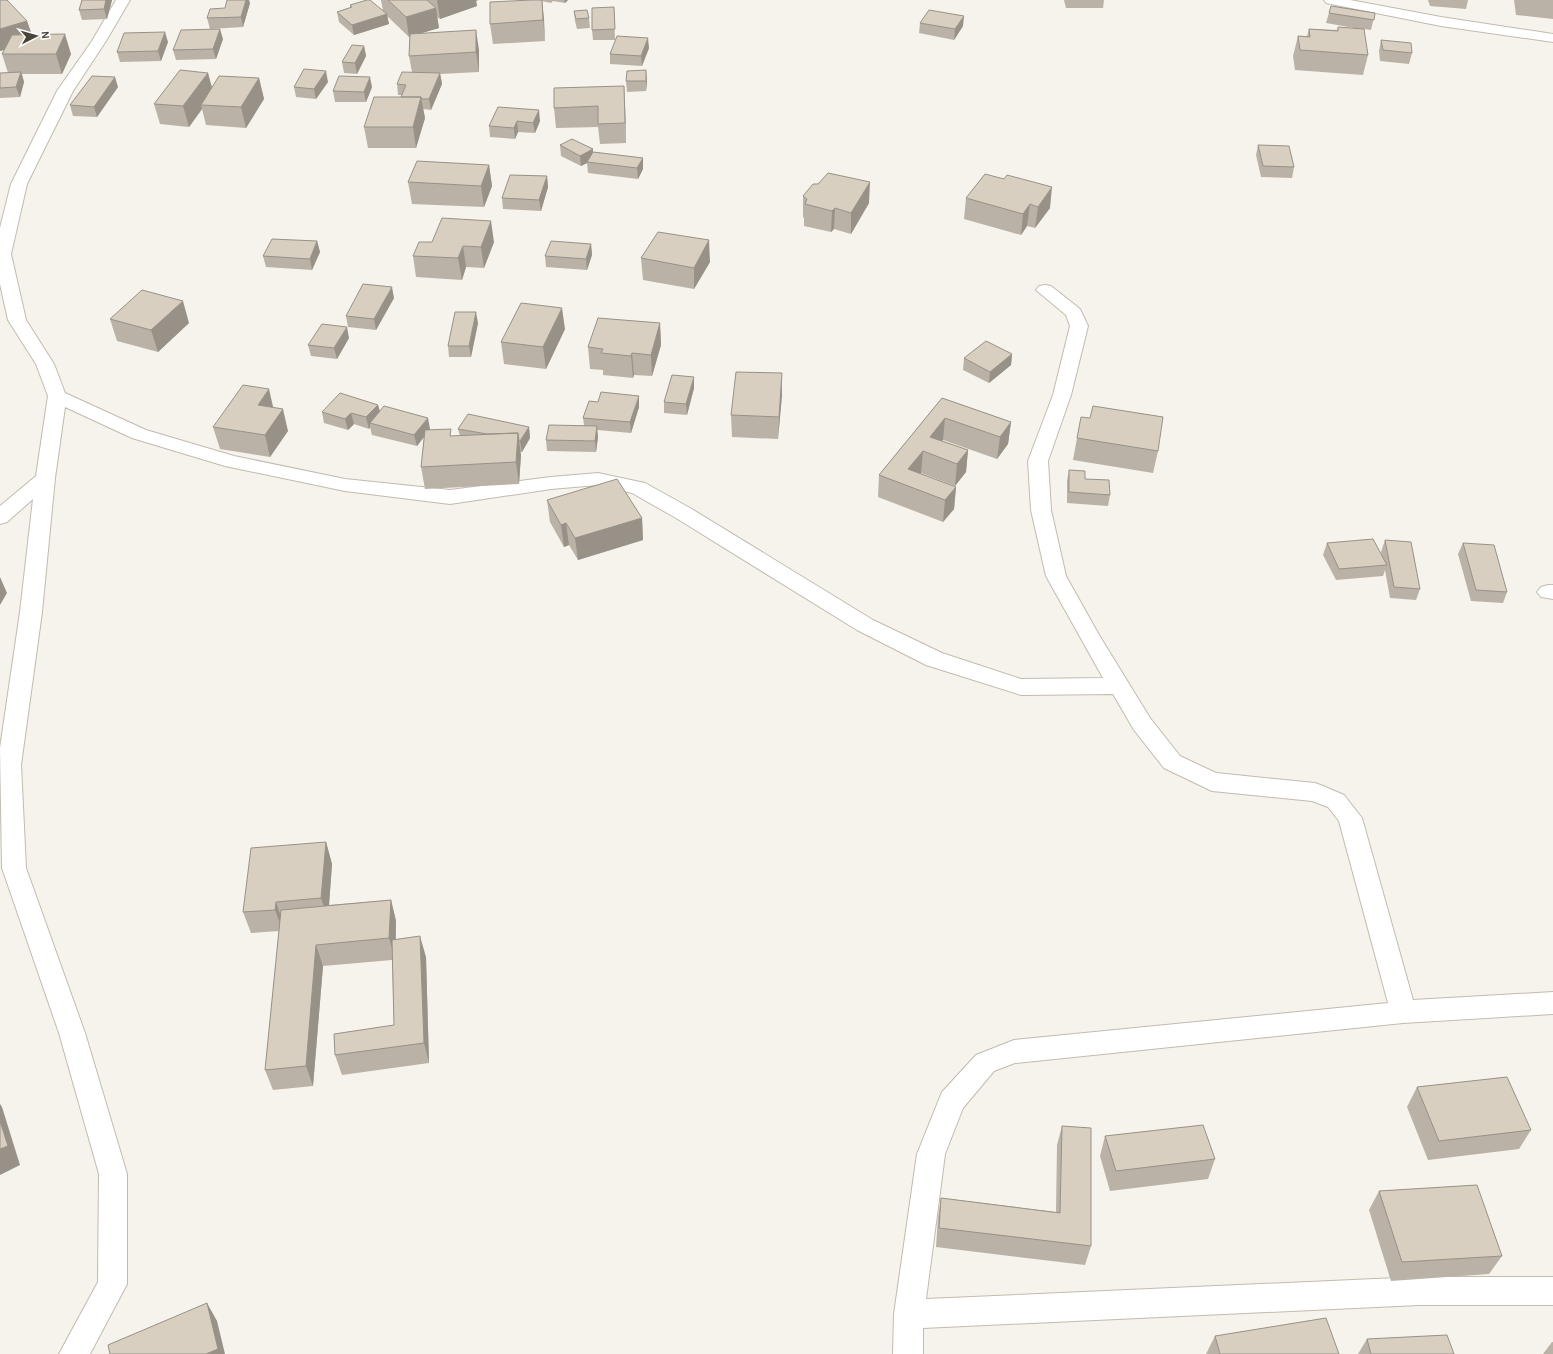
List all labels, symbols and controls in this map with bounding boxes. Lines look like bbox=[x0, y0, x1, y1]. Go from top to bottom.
north arrow bbox=[16, 16, 56, 56]
text: N bbox=[40, 31, 51, 39]

